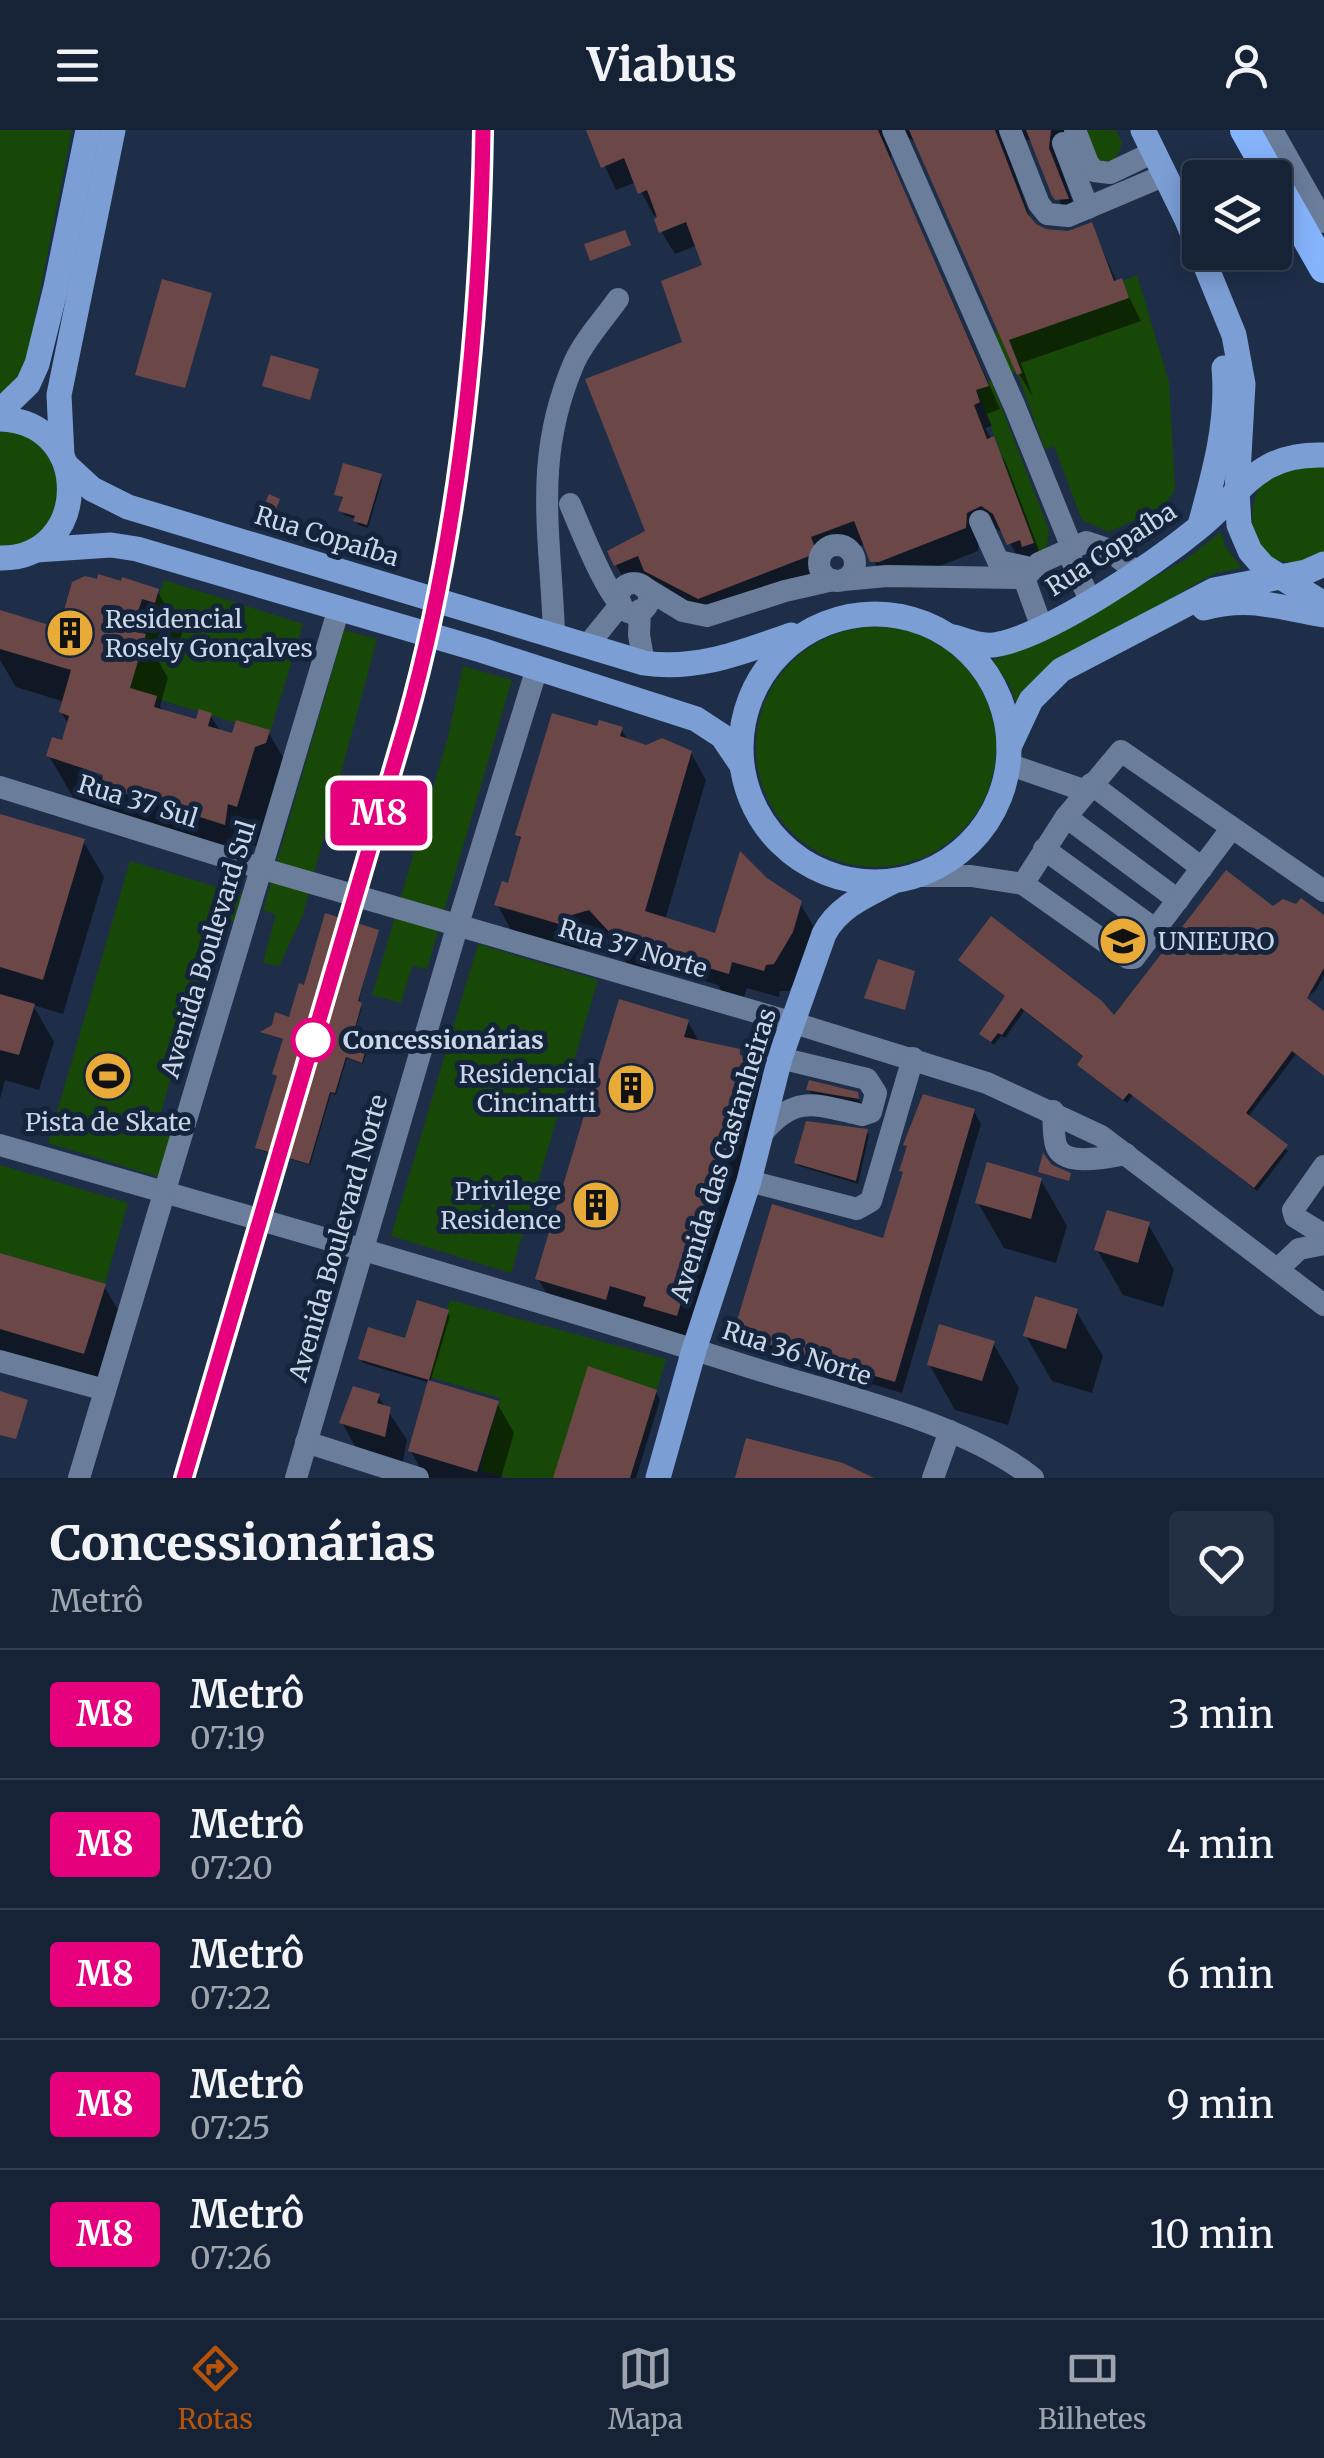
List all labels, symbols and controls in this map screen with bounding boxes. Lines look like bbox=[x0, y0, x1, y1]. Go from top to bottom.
text: Viabus bbox=[587, 37, 737, 93]
icon: menu bbox=[50, 38, 105, 93]
icon: person bbox=[1219, 38, 1274, 93]
map controls bbox=[1182, 160, 1292, 270]
button: layers bbox=[1182, 160, 1292, 270]
street label: Rua Copaíba bbox=[1040, 495, 1182, 603]
street label: Rua Copaíba bbox=[251, 499, 403, 573]
place label: Residencial Rosely Gonçalves bbox=[105, 603, 313, 664]
building icon: Residencial Rosely Gonçalves bbox=[44, 607, 96, 659]
street label: Rua 37 Sul bbox=[74, 768, 202, 834]
line badge: M8 bbox=[334, 780, 424, 846]
text: M8 bbox=[350, 791, 408, 835]
street label: Avenida Boulevard Sul bbox=[153, 816, 262, 1083]
street label: Rua 37 Norte bbox=[555, 912, 711, 984]
school or university icon: UNIEURO bbox=[1097, 915, 1149, 967]
place label: UNIEURO bbox=[1158, 925, 1275, 957]
street label: Avenida das Castanheiras bbox=[663, 1004, 783, 1307]
marker: Concessionárias bbox=[292, 1019, 334, 1061]
place label: Concessionárias bbox=[343, 1024, 544, 1056]
sports icon: Pista de Skate bbox=[82, 1050, 134, 1102]
place label: Residencial Cincinatti bbox=[459, 1058, 596, 1119]
building icon: Residencial Cincinatti bbox=[605, 1062, 657, 1114]
street label: Avenida Boulevard Norte bbox=[281, 1091, 394, 1386]
place label: Pista de Skate bbox=[25, 1106, 191, 1138]
place label: Privilege Residence bbox=[440, 1175, 561, 1236]
building icon: Privilege Residence bbox=[570, 1179, 622, 1231]
street label: Rua 36 Norte bbox=[719, 1314, 875, 1392]
button: heart bbox=[1169, 1511, 1274, 1616]
text: Concessionárias bbox=[50, 1513, 436, 1573]
text: Metrô bbox=[50, 1581, 143, 1621]
text: Metrô bbox=[190, 1671, 304, 1718]
text: 3 min bbox=[1168, 1691, 1274, 1738]
text: M8 bbox=[76, 1692, 134, 1736]
text: 07:19 bbox=[190, 1718, 266, 1758]
text: Metrô bbox=[190, 1801, 304, 1848]
text: 4 min bbox=[1166, 1821, 1274, 1868]
text: M8 bbox=[76, 1822, 134, 1866]
text: 07:20 bbox=[190, 1848, 273, 1888]
text: Metrô bbox=[190, 1931, 304, 1978]
text: 6 min bbox=[1167, 1951, 1274, 1998]
text: M8 bbox=[76, 1952, 134, 1996]
text: 07:22 bbox=[190, 1978, 271, 2018]
text: Metrô bbox=[190, 2061, 304, 2108]
text: 9 min bbox=[1167, 2081, 1274, 2128]
text: M8 bbox=[76, 2082, 134, 2126]
text: 07:25 bbox=[190, 2108, 270, 2148]
text: Metrô bbox=[190, 2191, 304, 2238]
text: 10 min bbox=[1150, 2211, 1274, 2258]
text: M8 bbox=[76, 2212, 134, 2256]
text: 07:26 bbox=[190, 2238, 272, 2278]
tab: Rotas bbox=[178, 2341, 253, 2437]
tab: Mapa bbox=[608, 2341, 683, 2437]
tab: Bilhetes bbox=[1038, 2341, 1146, 2437]

